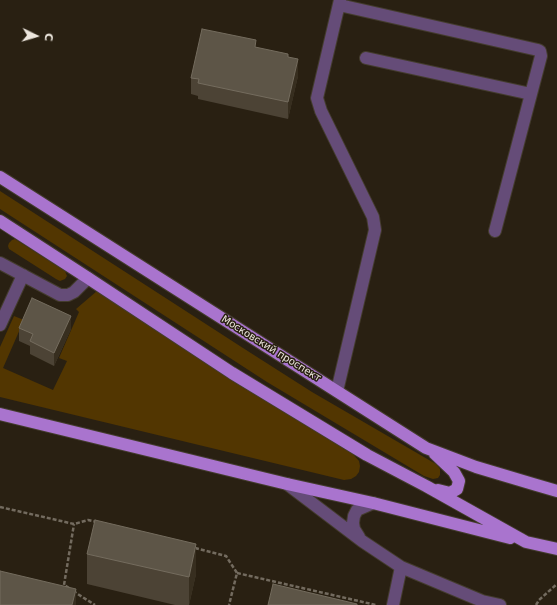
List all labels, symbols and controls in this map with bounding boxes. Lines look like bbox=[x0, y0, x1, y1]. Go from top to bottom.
north arrow bbox=[16, 16, 56, 56]
text: С bbox=[42, 32, 55, 42]
street label: Московский проспект bbox=[219, 313, 323, 385]

